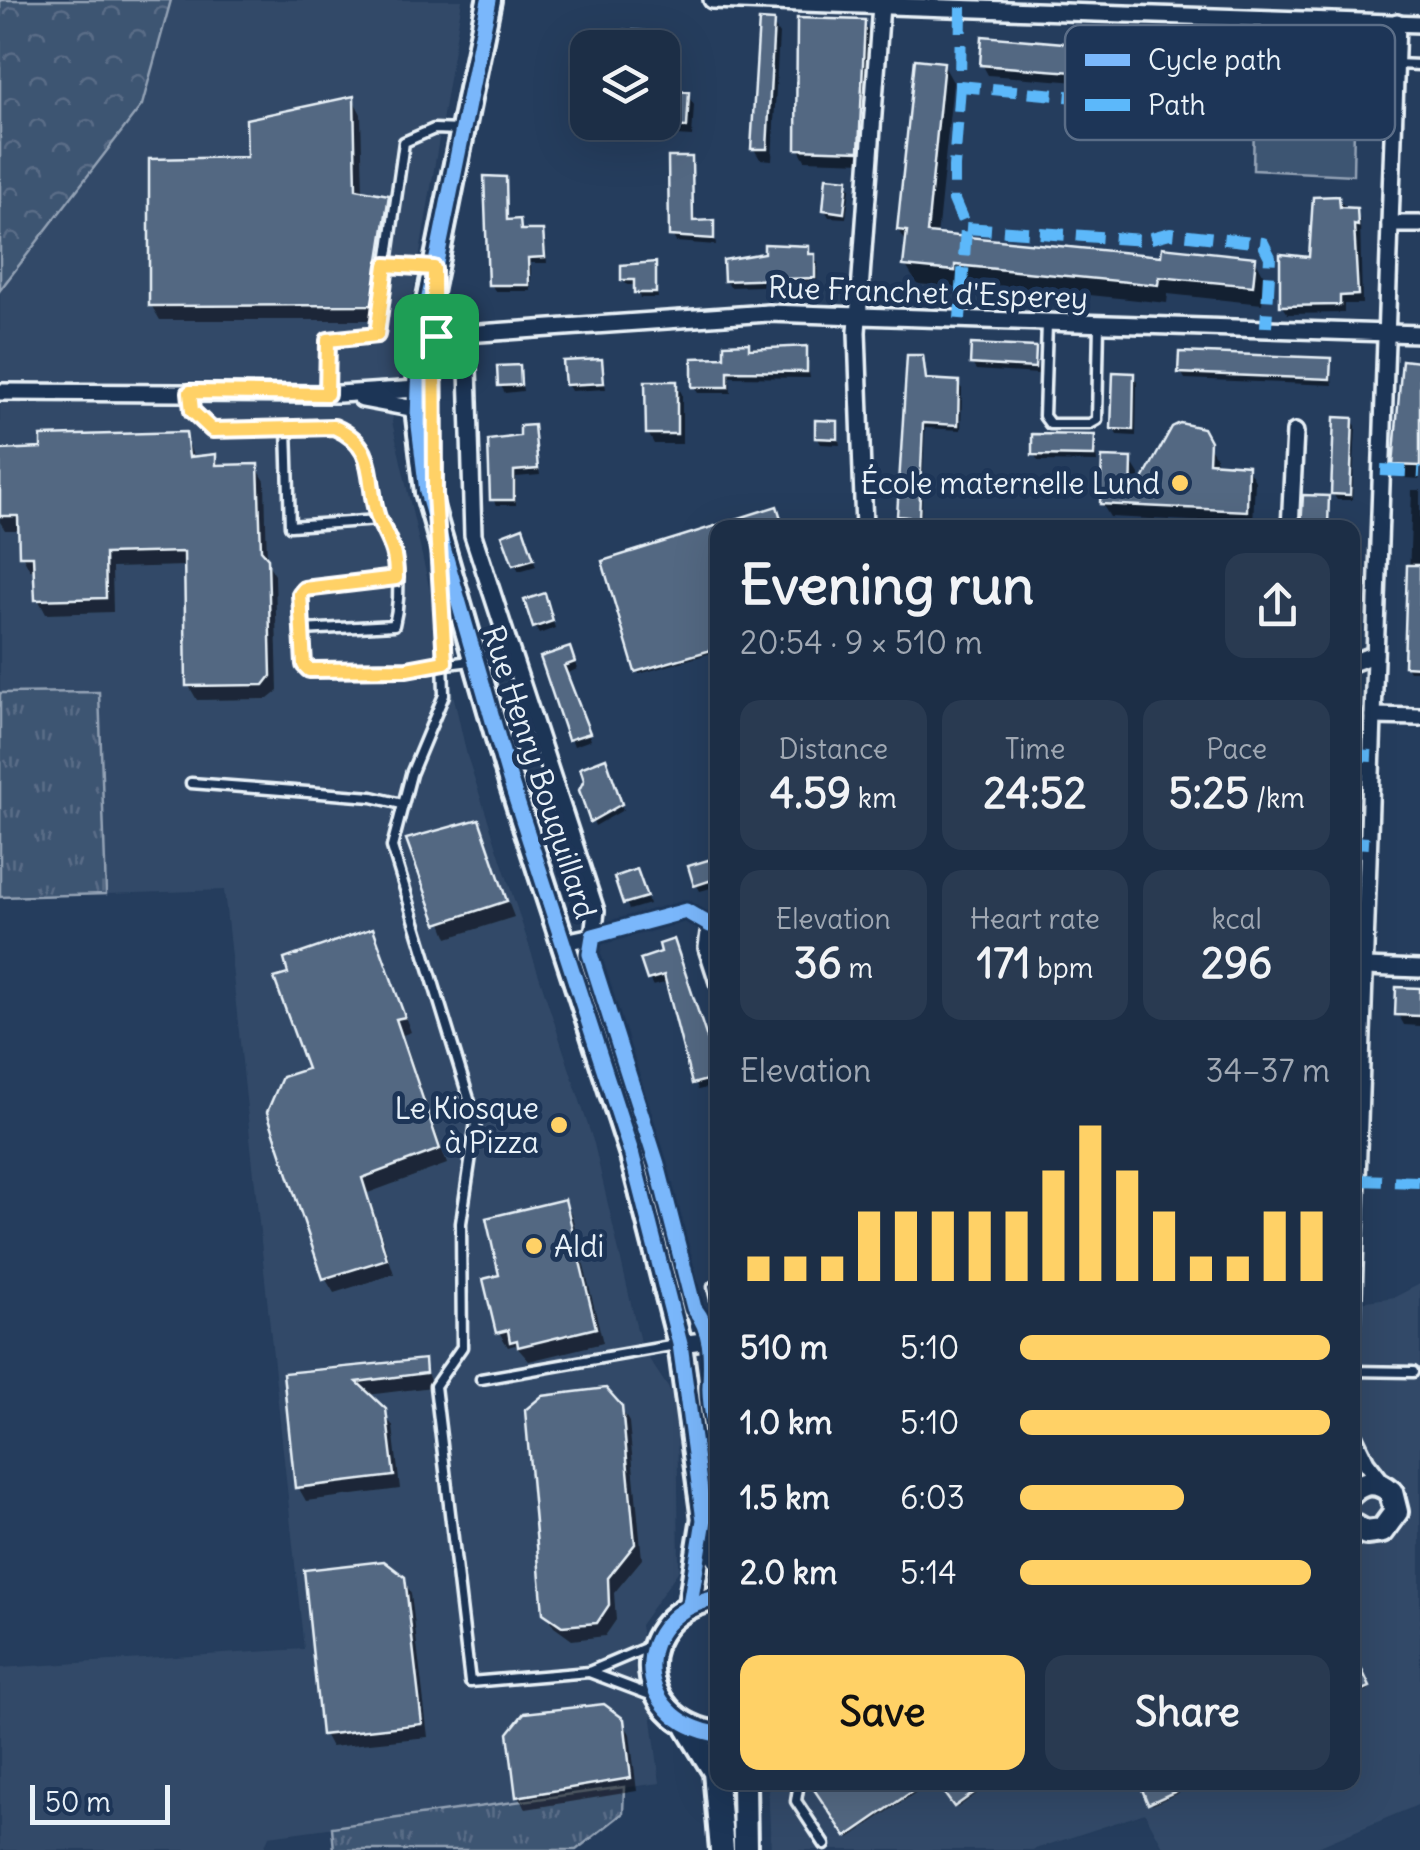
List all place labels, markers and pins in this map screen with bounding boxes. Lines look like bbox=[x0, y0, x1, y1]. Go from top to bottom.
pin bbox=[394, 294, 479, 379]
place label: École maternelle Lund bbox=[861, 464, 1160, 502]
marker: École maternelle Lund bbox=[1169, 472, 1191, 494]
place label: Le Kiosque à Pizza bbox=[394, 1089, 539, 1161]
marker: Le Kiosque à Pizza bbox=[548, 1114, 570, 1136]
place label: Aldi bbox=[554, 1227, 604, 1265]
marker: Aldi bbox=[523, 1235, 545, 1257]

